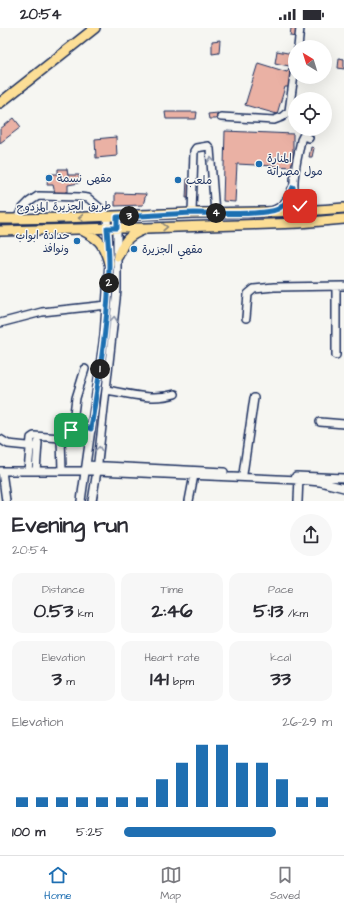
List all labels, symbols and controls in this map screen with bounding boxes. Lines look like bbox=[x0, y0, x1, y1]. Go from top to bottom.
text: 20:54 bbox=[20, 4, 61, 25]
north arrow bbox=[288, 40, 332, 84]
map controls bbox=[288, 40, 332, 136]
button: locate bbox=[288, 92, 332, 136]
place label: المنارة مول مصراتة bbox=[267, 151, 323, 179]
one-way arrow bbox=[206, 157, 215, 163]
marker: المنارة مول مصراتة bbox=[254, 159, 264, 169]
place label: مقهى نسمة bbox=[57, 171, 112, 186]
marker: مقهى نسمة bbox=[44, 173, 54, 183]
place label: ملعب bbox=[186, 173, 212, 188]
marker: ملعب bbox=[173, 175, 183, 185]
pin bbox=[283, 189, 317, 223]
icon: check bbox=[289, 195, 311, 217]
street label: طريق الجزيرة المزدوج bbox=[17, 198, 111, 215]
pin: 4 bbox=[206, 203, 226, 223]
text: 4 bbox=[212, 205, 220, 220]
pin: 3 bbox=[119, 206, 139, 226]
text: 3 bbox=[126, 208, 132, 223]
one-way arrow bbox=[78, 214, 84, 222]
one-way arrow bbox=[162, 223, 168, 232]
place label: حدادة ابواب ونوافذ bbox=[16, 228, 69, 256]
marker: حدادة ابواب ونوافذ bbox=[72, 236, 82, 246]
place label: مقهي الجزيرة bbox=[142, 242, 203, 260]
marker: مقهي الجزيرة bbox=[129, 244, 139, 254]
pin: 2 bbox=[99, 273, 119, 293]
text: 2 bbox=[106, 275, 112, 290]
one-way arrow bbox=[109, 316, 118, 322]
pin: 1 bbox=[90, 359, 110, 379]
text: 1 bbox=[99, 361, 101, 376]
pin bbox=[54, 413, 88, 447]
icon: arrive bbox=[60, 419, 82, 441]
one-way arrow bbox=[95, 446, 104, 452]
text: Evening run bbox=[12, 510, 128, 541]
button: share bbox=[290, 514, 332, 556]
text: 20:54 bbox=[12, 541, 48, 559]
text: Distance bbox=[42, 582, 85, 597]
text: Time bbox=[160, 582, 184, 597]
text: Pace bbox=[268, 582, 293, 597]
text: 0.53 bbox=[34, 597, 73, 625]
text: 2:46 bbox=[152, 597, 192, 625]
text: 5:13 bbox=[253, 597, 283, 625]
text: km bbox=[73, 606, 93, 621]
text: /km bbox=[283, 606, 308, 621]
text: Elevation bbox=[42, 650, 85, 665]
text: Heart rate bbox=[144, 650, 200, 665]
text: kcal bbox=[270, 650, 291, 665]
text: 3 bbox=[52, 665, 62, 693]
text: 141 bbox=[150, 665, 169, 693]
text: 33 bbox=[270, 665, 291, 693]
text: m bbox=[62, 674, 75, 689]
text: bpm bbox=[169, 674, 194, 689]
text: Elevation bbox=[12, 713, 63, 731]
text: 26–29 m bbox=[282, 713, 332, 731]
text: 100 m bbox=[12, 823, 45, 841]
text: 5:25 bbox=[76, 823, 104, 841]
tab: Home bbox=[44, 864, 71, 903]
tab: Map bbox=[160, 864, 182, 903]
tab: Saved bbox=[270, 864, 300, 903]

